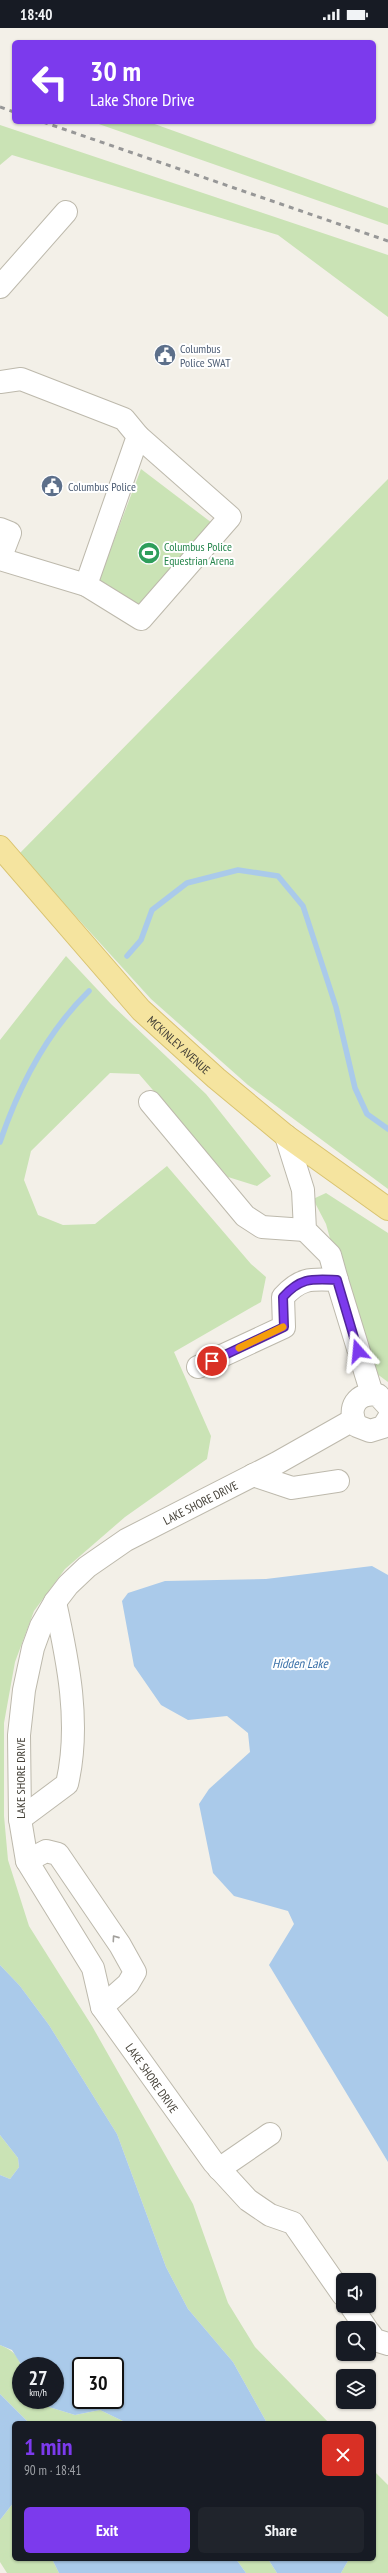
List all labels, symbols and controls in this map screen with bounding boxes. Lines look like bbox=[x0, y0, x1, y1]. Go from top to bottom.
text: 18:40 bbox=[20, 5, 52, 24]
text: 30 m bbox=[90, 52, 141, 89]
icon: left bbox=[24, 56, 76, 108]
text: Lake Shore Drive bbox=[90, 88, 195, 111]
place label: Columbus Police SWAT bbox=[180, 341, 231, 370]
public building icon: Columbus Police SWAT bbox=[152, 342, 178, 368]
public building icon: Columbus Police bbox=[39, 473, 65, 499]
place label: Columbus Police bbox=[68, 479, 136, 494]
place label: Columbus Police Equestrian Arena bbox=[164, 539, 234, 568]
sports icon: Columbus Police Equestrian Arena bbox=[136, 540, 162, 566]
street label: MCKINLEY AVENUE bbox=[145, 1012, 214, 1077]
position arrow bbox=[337, 1330, 379, 1372]
pin bbox=[195, 1344, 229, 1378]
icon: arrive bbox=[201, 1350, 223, 1372]
street label: LAKE SHORE DRIVE bbox=[160, 1477, 240, 1527]
water label: Hidden Lake bbox=[272, 1655, 329, 1672]
street label: LAKE SHORE DRIVE bbox=[13, 1737, 28, 1819]
one-way arrow bbox=[112, 1935, 120, 1942]
street label: LAKE SHORE DRIVE bbox=[122, 2040, 182, 2116]
map controls bbox=[336, 2273, 376, 2409]
button: sound bbox=[336, 2273, 376, 2313]
button: search bbox=[336, 2321, 376, 2361]
speed limit sign: 30 bbox=[72, 2357, 124, 2409]
text: 27 bbox=[28, 2365, 48, 2391]
button: layers bbox=[336, 2369, 376, 2409]
text: km/h bbox=[29, 2386, 47, 2399]
text: 1 min bbox=[24, 2431, 72, 2462]
button: close bbox=[322, 2434, 364, 2476]
text: 90 m · 18:41 bbox=[24, 2462, 81, 2479]
button: Exit bbox=[24, 2507, 190, 2553]
button: Share bbox=[198, 2507, 364, 2553]

